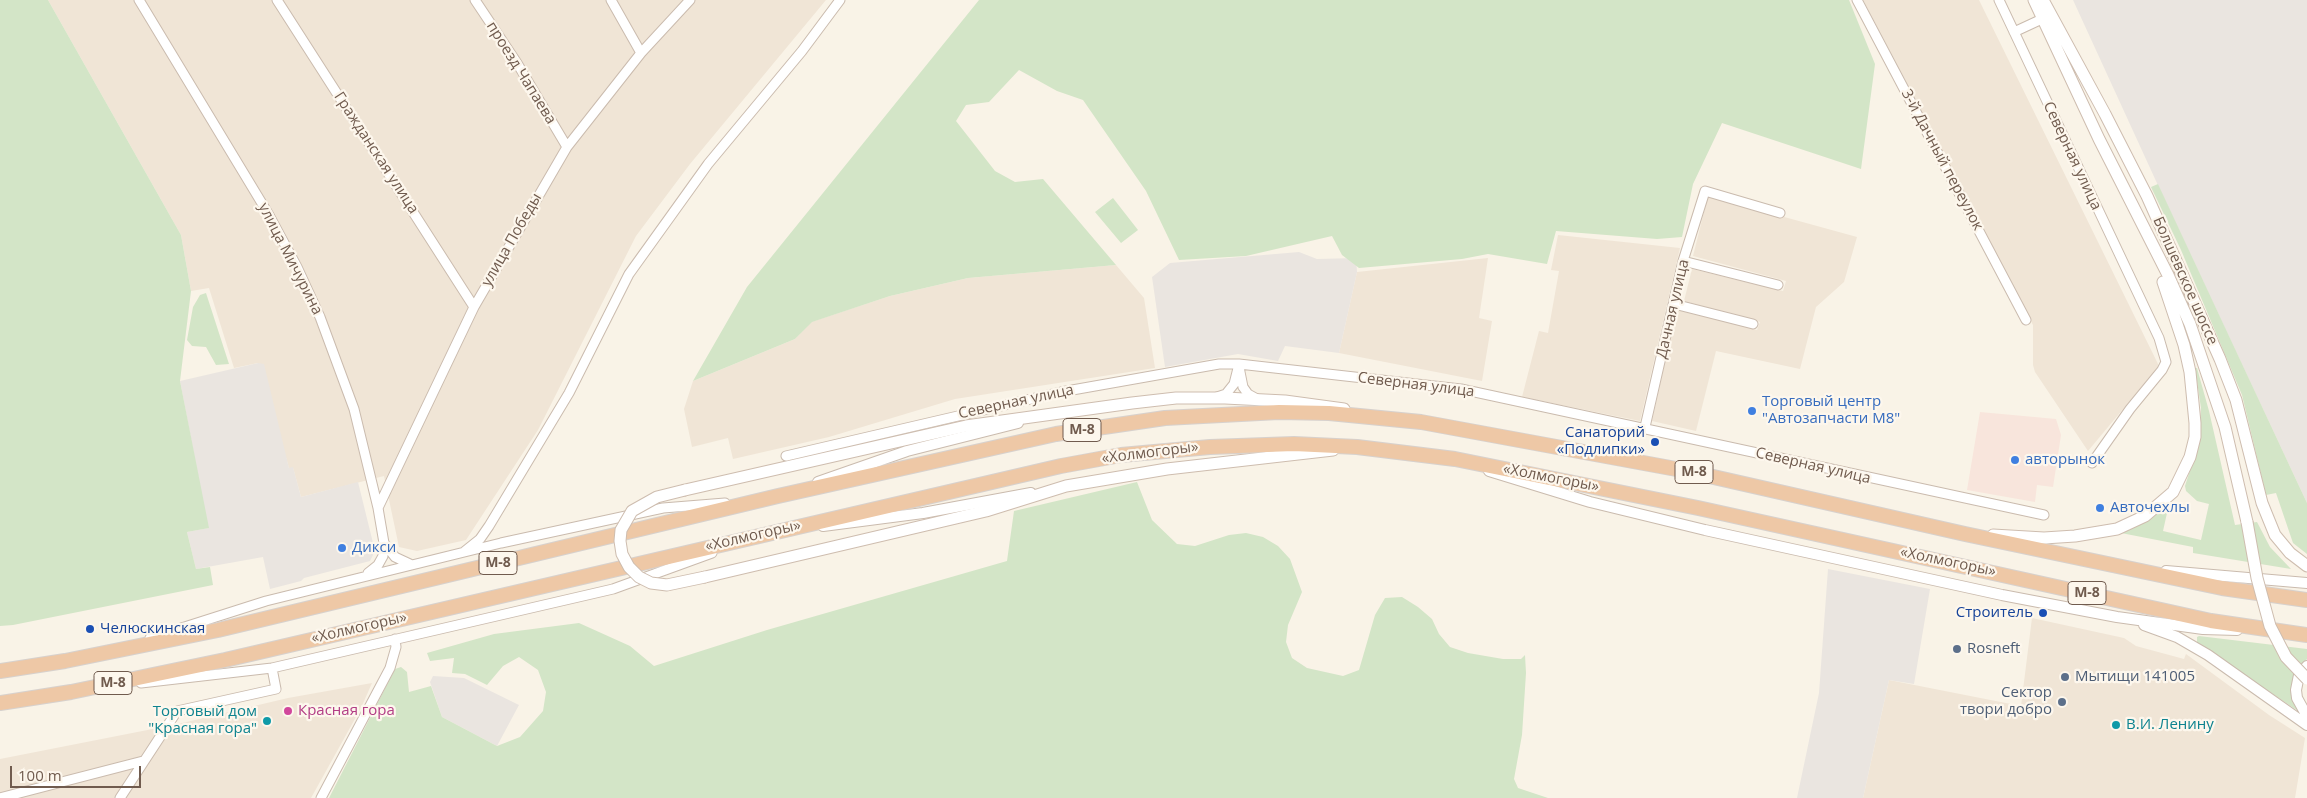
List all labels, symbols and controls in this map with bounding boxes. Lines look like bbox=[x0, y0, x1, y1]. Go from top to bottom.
street label: проезд Чапаева bbox=[482, 18, 560, 128]
street label: 3-й Дачный переулок bbox=[1897, 86, 1987, 234]
street label: Гражданская улица bbox=[330, 89, 422, 217]
street label: Северная улица bbox=[2039, 99, 2105, 213]
street label: улица Победы bbox=[478, 190, 546, 290]
street label: улица Мичурина bbox=[254, 200, 326, 318]
street label: Болшевское шоссе bbox=[2149, 214, 2221, 348]
street label: Дачная улица bbox=[1653, 258, 1693, 360]
street label: Северная улица bbox=[1357, 369, 1475, 401]
street label: Северная улица bbox=[957, 381, 1075, 423]
place label: Торговый центр "Автозапчасти М8" bbox=[1762, 393, 1900, 428]
marker: Торговый центр "Автозапчасти М8" bbox=[1746, 405, 1758, 417]
road number: М-8 bbox=[1063, 418, 1101, 442]
place label: Санаторий «Подлипки» bbox=[1557, 424, 1645, 459]
marker: Санаторий «Подлипки» bbox=[1649, 436, 1661, 448]
street label: «Холмогоры» bbox=[1101, 438, 1199, 468]
street label: Северная улица bbox=[1754, 444, 1872, 488]
place label: авторынок bbox=[2025, 451, 2105, 469]
marker: авторынок bbox=[2009, 454, 2021, 466]
street label: «Холмогоры» bbox=[1502, 460, 1600, 496]
road number: М-8 bbox=[1675, 461, 1713, 484]
place label: Авточехлы bbox=[2110, 499, 2190, 517]
marker: Авточехлы bbox=[2094, 502, 2106, 514]
street label: «Холмогоры» bbox=[704, 516, 802, 556]
place label: Дикси bbox=[352, 539, 396, 557]
marker: Дикси bbox=[336, 542, 348, 554]
street label: «Холмогоры» bbox=[1899, 543, 1997, 581]
road number: М-8 bbox=[479, 552, 517, 574]
road number: М-8 bbox=[2068, 582, 2106, 604]
place label: Строитель bbox=[1956, 604, 2033, 622]
marker: Строитель bbox=[2037, 607, 2049, 619]
street label: «Холмогоры» bbox=[310, 608, 408, 648]
place label: Челюскинская bbox=[100, 620, 205, 638]
marker: Челюскинская bbox=[84, 623, 96, 635]
place label: Rosneft bbox=[1967, 640, 2020, 658]
marker: Rosneft bbox=[1951, 643, 1963, 655]
place label: Мытищи 141005 bbox=[2075, 668, 2195, 686]
road number: М-8 bbox=[94, 671, 132, 694]
marker: Мытищи 141005 bbox=[2059, 671, 2071, 683]
place label: Сектор твори добро bbox=[1960, 684, 2052, 719]
marker: Сектор твори добро bbox=[2056, 696, 2068, 708]
place label: Красная гора bbox=[298, 702, 395, 720]
place label: Торговый дом "Красная гора" bbox=[148, 703, 257, 738]
marker: Красная гора bbox=[282, 705, 294, 717]
marker: Торговый дом "Красная гора" bbox=[261, 715, 273, 727]
place label: В.И. Ленину bbox=[2126, 716, 2214, 734]
marker: В.И. Ленину bbox=[2110, 719, 2122, 731]
scale bar bbox=[12, 756, 144, 788]
text: 100 m bbox=[18, 765, 62, 785]

